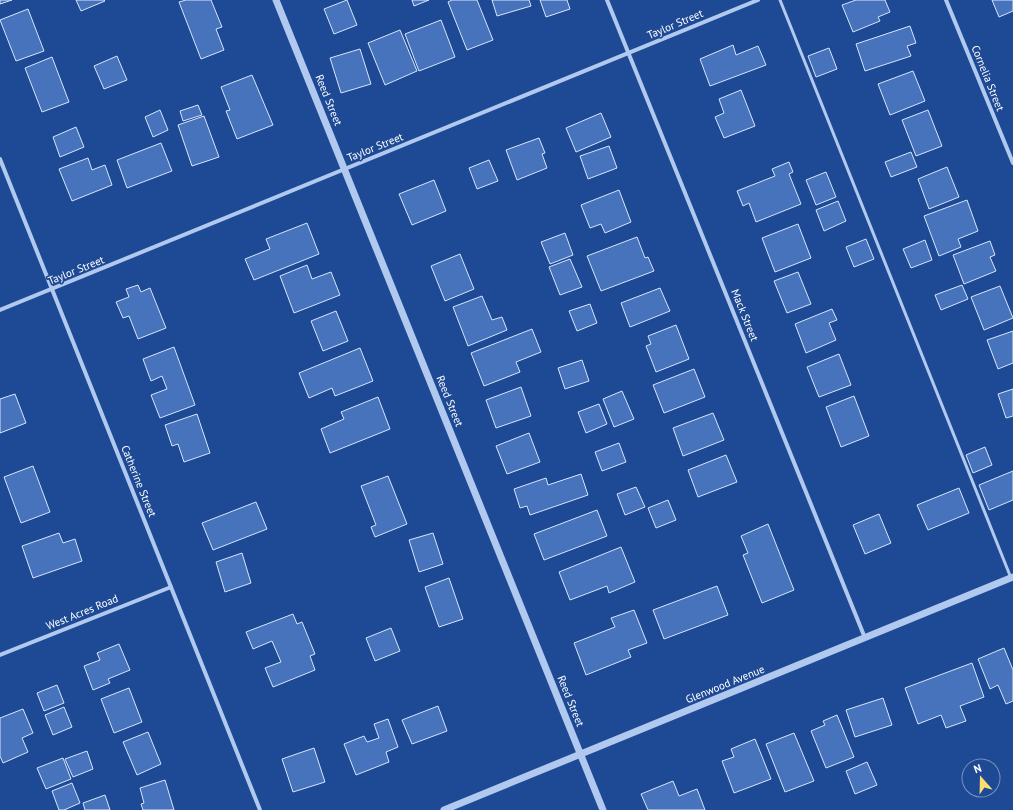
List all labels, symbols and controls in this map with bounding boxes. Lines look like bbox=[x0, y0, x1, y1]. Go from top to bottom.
street label: Taylor Street bbox=[645, 6, 705, 42]
street label: Cornelia Street bbox=[968, 43, 1008, 113]
street label: Reed Street bbox=[312, 72, 346, 128]
street label: Taylor Street bbox=[345, 129, 405, 165]
street label: Taylor Street bbox=[46, 252, 106, 288]
street label: Mack Street bbox=[728, 287, 762, 343]
street label: Reed Street bbox=[433, 373, 467, 429]
street label: Catherine Street bbox=[118, 443, 160, 519]
street label: West Acres Road bbox=[44, 591, 120, 633]
street label: Glenwood Avenue bbox=[683, 662, 767, 706]
street label: Reed Street bbox=[554, 673, 588, 729]
north arrow bbox=[961, 758, 1001, 798]
text: N bbox=[972, 761, 983, 776]

